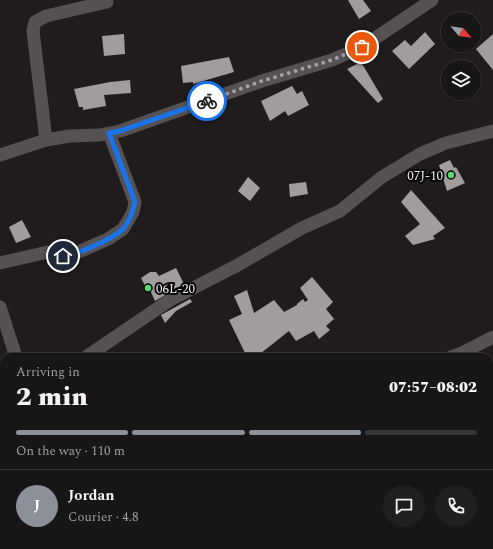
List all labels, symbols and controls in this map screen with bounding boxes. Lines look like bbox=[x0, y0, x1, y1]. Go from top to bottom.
north arrow bbox=[441, 12, 481, 52]
map controls bbox=[441, 12, 481, 100]
pin bbox=[345, 30, 379, 64]
icon: bag bbox=[351, 36, 373, 58]
button: layers bbox=[441, 60, 481, 100]
courier bbox=[187, 81, 227, 121]
icon: bike bbox=[196, 90, 218, 112]
place label: 07J-10 bbox=[407, 166, 443, 186]
marker: 07J-10 bbox=[446, 170, 456, 180]
pin bbox=[46, 239, 80, 273]
icon: home bbox=[52, 245, 74, 267]
place label: 06L-20 bbox=[156, 279, 196, 299]
marker: 06L-20 bbox=[143, 283, 153, 293]
text: Arriving in bbox=[16, 362, 80, 382]
text: 07:57–08:02 bbox=[389, 376, 477, 399]
text: 2 min bbox=[16, 377, 88, 417]
text: On the way · 110 m bbox=[16, 441, 125, 461]
text: Jordan bbox=[68, 484, 115, 507]
button: chat bbox=[383, 485, 425, 527]
button: phone bbox=[435, 485, 477, 527]
text: J bbox=[34, 494, 40, 517]
text: Courier · 4.8 bbox=[68, 507, 138, 527]

